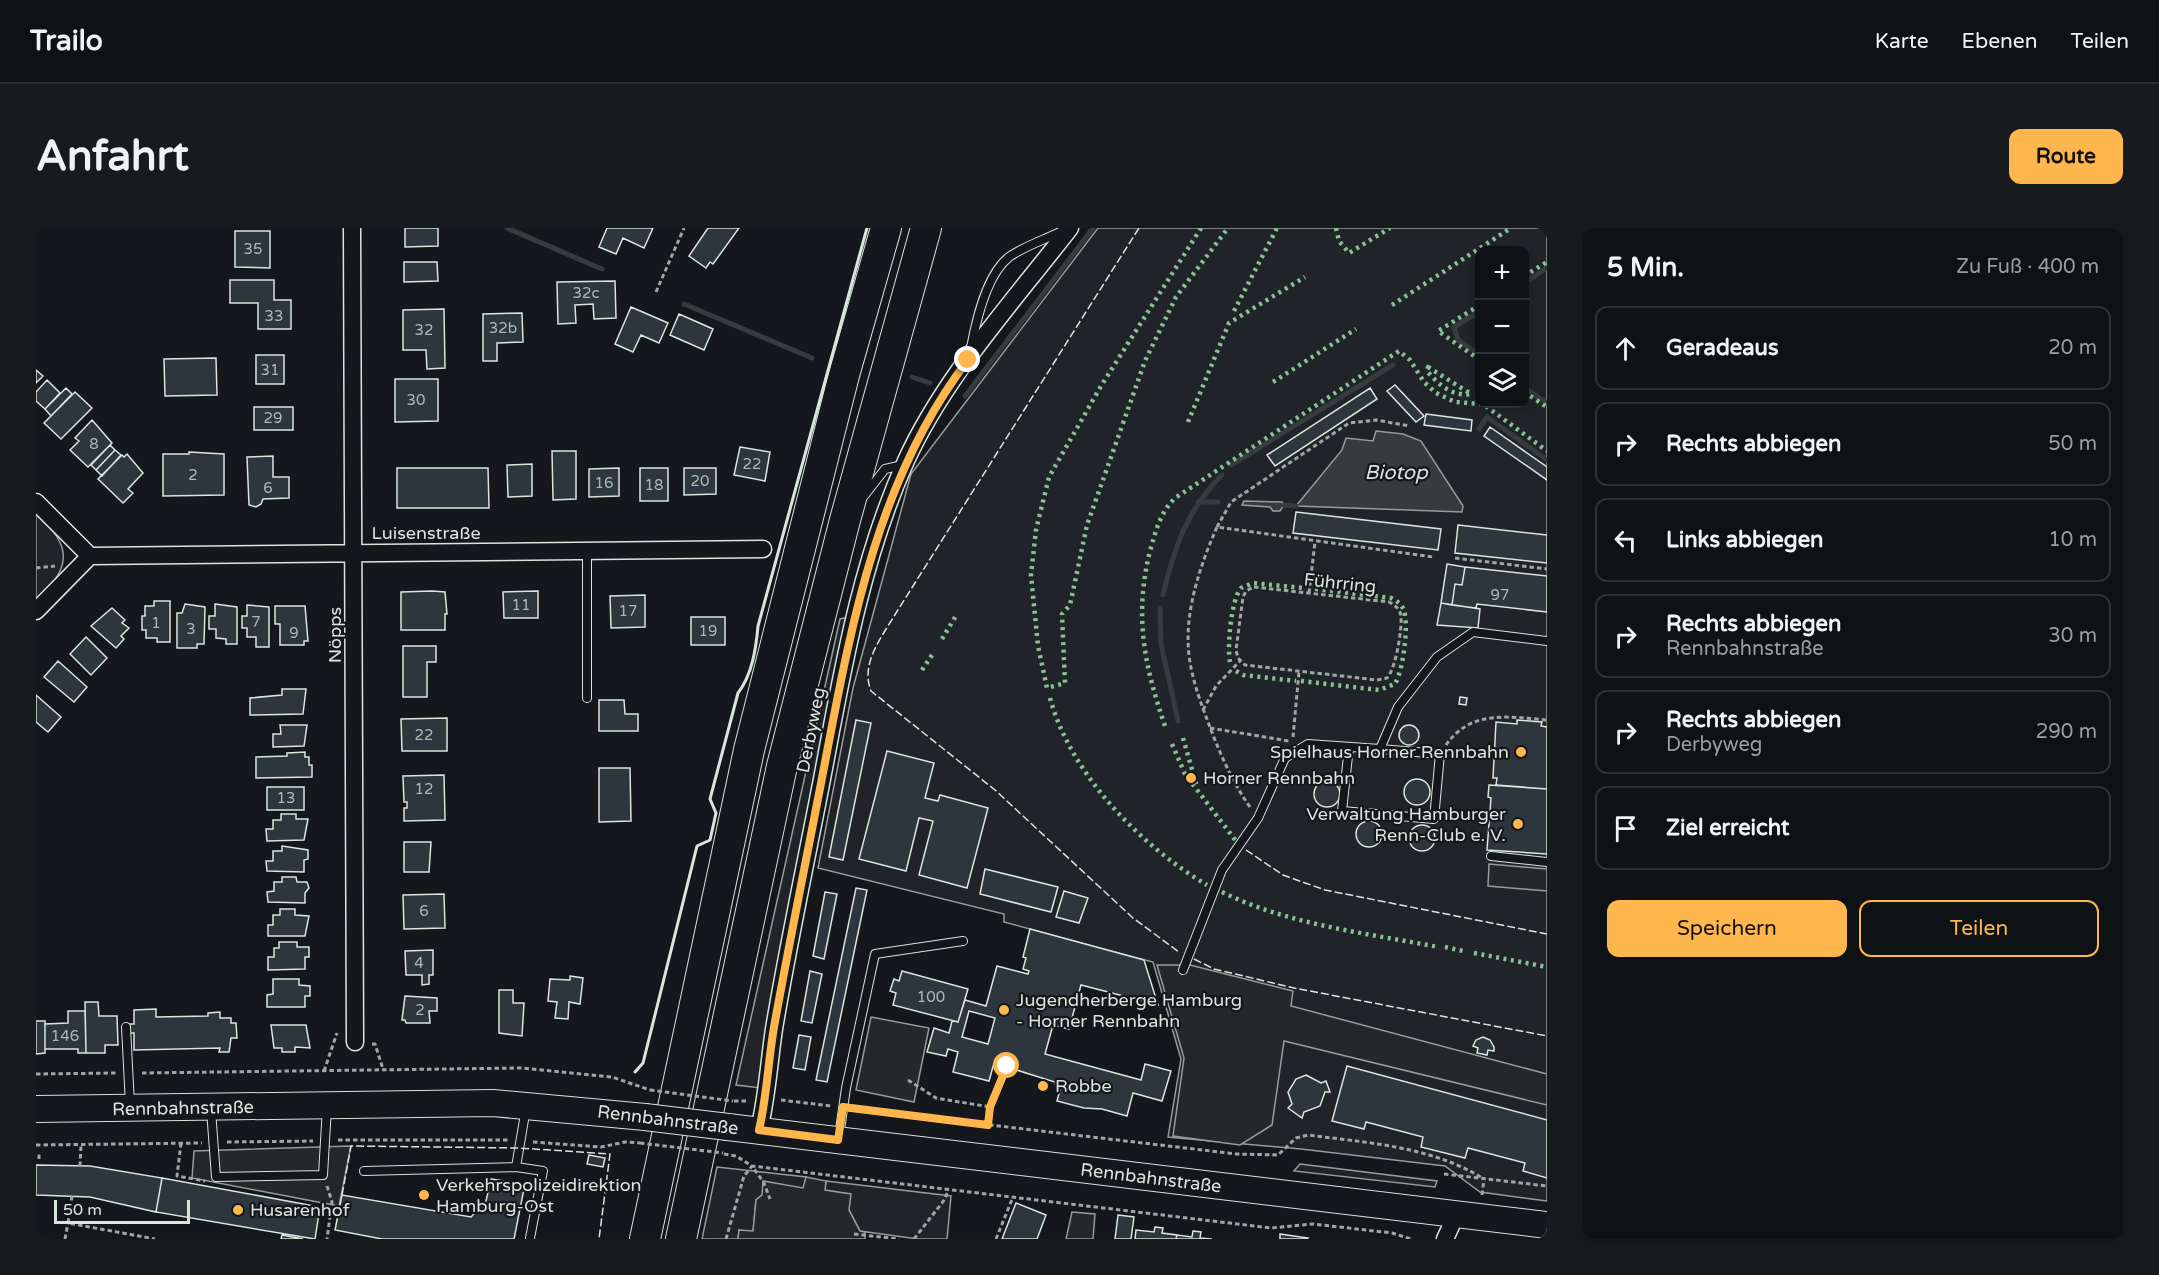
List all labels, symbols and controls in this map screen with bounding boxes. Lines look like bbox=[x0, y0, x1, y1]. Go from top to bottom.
text: Trailo bbox=[30, 24, 103, 58]
text: Karte bbox=[1875, 29, 1929, 54]
text: Ebenen bbox=[1962, 29, 2038, 54]
text: Teilen bbox=[2071, 29, 2129, 54]
button: Route bbox=[2009, 129, 2123, 184]
text: Anfahrt bbox=[36, 131, 189, 182]
house number: 35 bbox=[244, 240, 262, 258]
map controls bbox=[1475, 246, 1529, 408]
button: + bbox=[1475, 246, 1529, 300]
text: 5 Min. bbox=[1607, 252, 1684, 283]
text: Zu Fuß · 400 m bbox=[1956, 255, 2099, 279]
house number: 32c bbox=[573, 284, 599, 302]
button: − bbox=[1475, 300, 1529, 354]
house number: 33 bbox=[265, 307, 283, 325]
house number: 32b bbox=[489, 319, 517, 337]
house number: 32 bbox=[415, 321, 433, 339]
icon: ahead bbox=[1609, 332, 1642, 365]
text: Geradeaus bbox=[1666, 335, 1778, 361]
text: 20 m bbox=[2048, 336, 2097, 360]
route end bbox=[954, 346, 980, 372]
button: layers bbox=[1475, 354, 1529, 408]
house number: 31 bbox=[261, 361, 279, 379]
house number: 30 bbox=[407, 391, 425, 409]
house number: 29 bbox=[264, 409, 282, 427]
icon: right bbox=[1609, 428, 1642, 461]
text: Rechts abbiegen bbox=[1666, 431, 1841, 457]
text: 50 m bbox=[2048, 432, 2097, 456]
house number: 8 bbox=[89, 435, 99, 453]
house number: 22 bbox=[743, 455, 761, 473]
water label: Biotop bbox=[1364, 461, 1429, 485]
house number: 2 bbox=[188, 466, 198, 484]
house number: 20 bbox=[691, 472, 709, 490]
house number: 16 bbox=[595, 474, 613, 492]
house number: 18 bbox=[645, 476, 663, 494]
house number: 6 bbox=[263, 479, 273, 497]
street label: Luisenstraße bbox=[371, 522, 481, 544]
icon: left bbox=[1609, 524, 1642, 557]
text: Links abbiegen bbox=[1666, 527, 1824, 553]
text: 10 m bbox=[2048, 528, 2097, 552]
street label: Führring bbox=[1303, 568, 1377, 598]
house number: 97 bbox=[1491, 586, 1509, 604]
house number: 11 bbox=[512, 596, 530, 614]
house number: 17 bbox=[619, 602, 637, 620]
street label: Nöpps bbox=[324, 607, 346, 663]
text: Rechts abbiegen bbox=[1666, 611, 1841, 637]
house number: 7 bbox=[251, 613, 261, 631]
house number: 1 bbox=[151, 614, 161, 632]
house number: 3 bbox=[186, 620, 196, 638]
icon: right bbox=[1609, 620, 1642, 653]
house number: 19 bbox=[699, 622, 717, 640]
house number: 9 bbox=[289, 624, 299, 642]
text: 30 m bbox=[2048, 624, 2097, 648]
text: Rennbahnstraße bbox=[1666, 637, 1824, 661]
street label: Derbyweg bbox=[792, 685, 830, 775]
text: Rechts abbiegen bbox=[1666, 707, 1841, 733]
icon: right bbox=[1609, 716, 1642, 749]
text: 290 m bbox=[2036, 720, 2097, 744]
house number: 22 bbox=[415, 726, 433, 744]
text: Derbyweg bbox=[1666, 733, 1762, 757]
place label: Spielhaus Horner Rennbahn bbox=[1270, 741, 1509, 763]
marker: Spielhaus Horner Rennbahn bbox=[1514, 745, 1528, 759]
place label: Horner Rennbahn bbox=[1203, 767, 1355, 789]
marker: Horner Rennbahn bbox=[1184, 771, 1198, 785]
house number: 12 bbox=[415, 780, 433, 798]
house number: 13 bbox=[277, 789, 295, 807]
place label: Verwaltung Hamburger Renn-Club e. V. bbox=[1306, 803, 1506, 846]
icon: arrive bbox=[1609, 812, 1642, 845]
text: Ziel erreicht bbox=[1666, 815, 1789, 841]
marker: Verwaltung Hamburger Renn-Club e. V. bbox=[1511, 817, 1525, 831]
button: Speichern bbox=[1607, 900, 1847, 957]
button: Teilen bbox=[1859, 900, 2099, 957]
house number: 6 bbox=[419, 902, 429, 920]
house number: 4 bbox=[414, 954, 424, 972]
house number: 100 bbox=[917, 988, 945, 1006]
place label: Jugendherberge Hamburg - Horner Rennbahn bbox=[1016, 989, 1242, 1032]
house number: 2 bbox=[415, 1001, 425, 1019]
marker: Jugendherberge Hamburg - Horner Rennbahn bbox=[997, 1003, 1011, 1017]
house number: 146 bbox=[51, 1027, 79, 1045]
route start bbox=[993, 1052, 1019, 1078]
place label: Robbe bbox=[1055, 1075, 1112, 1097]
marker: Robbe bbox=[1036, 1079, 1050, 1093]
street label: Rennbahnstraße bbox=[112, 1096, 254, 1120]
street label: Rennbahnstraße bbox=[596, 1100, 740, 1140]
street label: Rennbahnstraße bbox=[1079, 1158, 1223, 1198]
place label: Verkehrspolizeidirektion Hamburg-Ost bbox=[436, 1174, 642, 1217]
marker: Verkehrspolizeidirektion Hamburg-Ost bbox=[417, 1188, 431, 1202]
scale bar bbox=[54, 1197, 190, 1224]
place label: Husarenhof bbox=[250, 1199, 350, 1221]
text: 50 m bbox=[63, 1200, 102, 1220]
marker: Husarenhof bbox=[231, 1203, 245, 1217]

